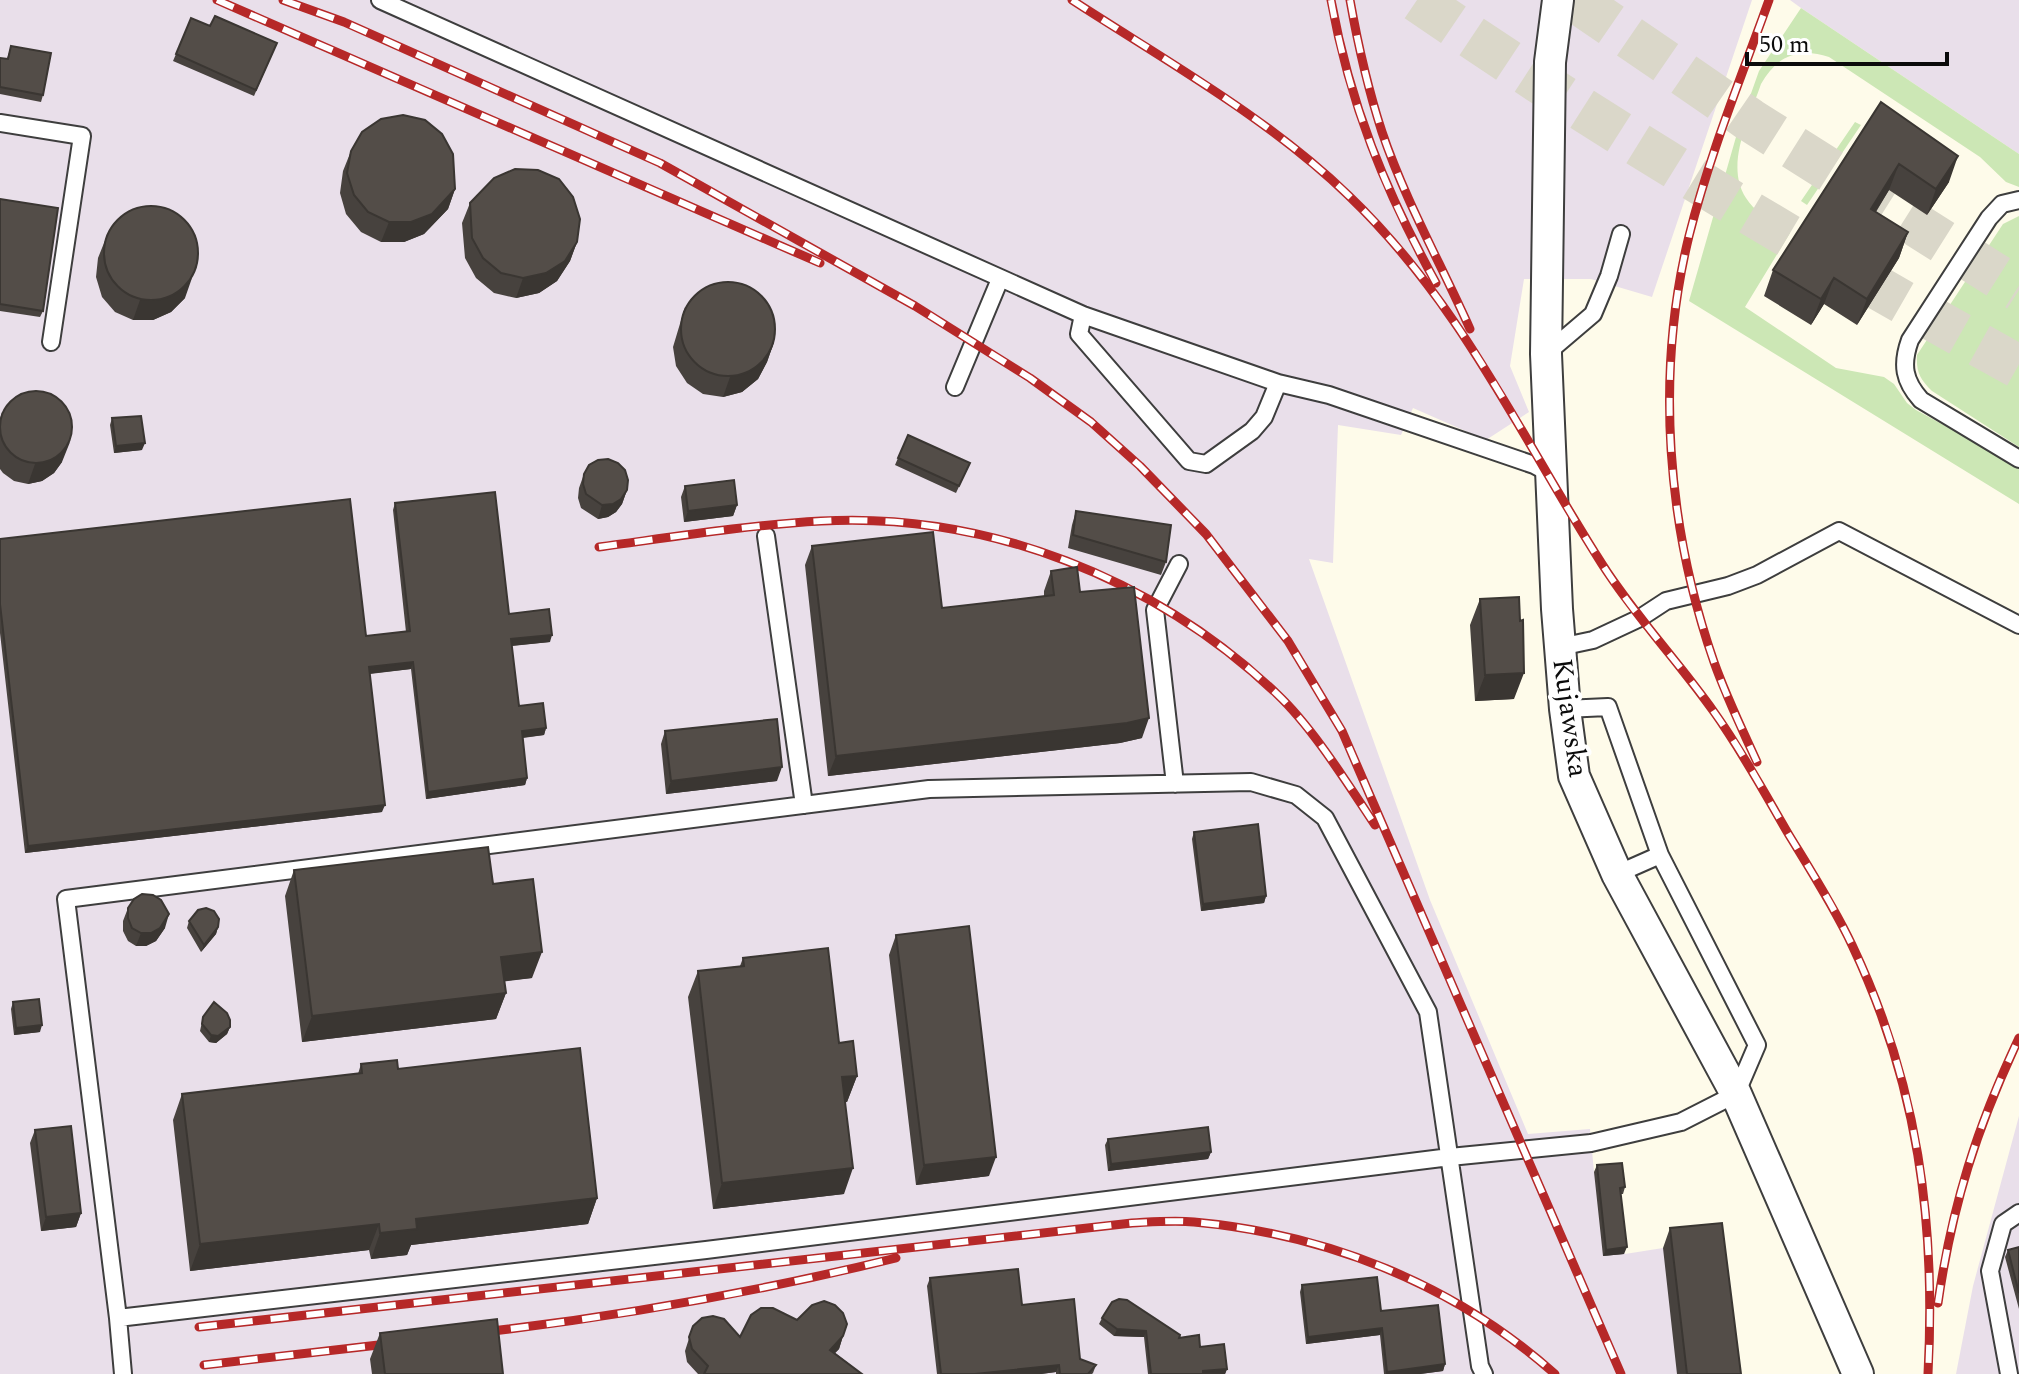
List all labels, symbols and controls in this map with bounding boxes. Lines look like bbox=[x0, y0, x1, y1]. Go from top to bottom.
scale bar bbox=[1747, 16, 1947, 66]
text: 50 m bbox=[1759, 27, 1810, 63]
street label: Kujawska bbox=[1540, 656, 1600, 780]

